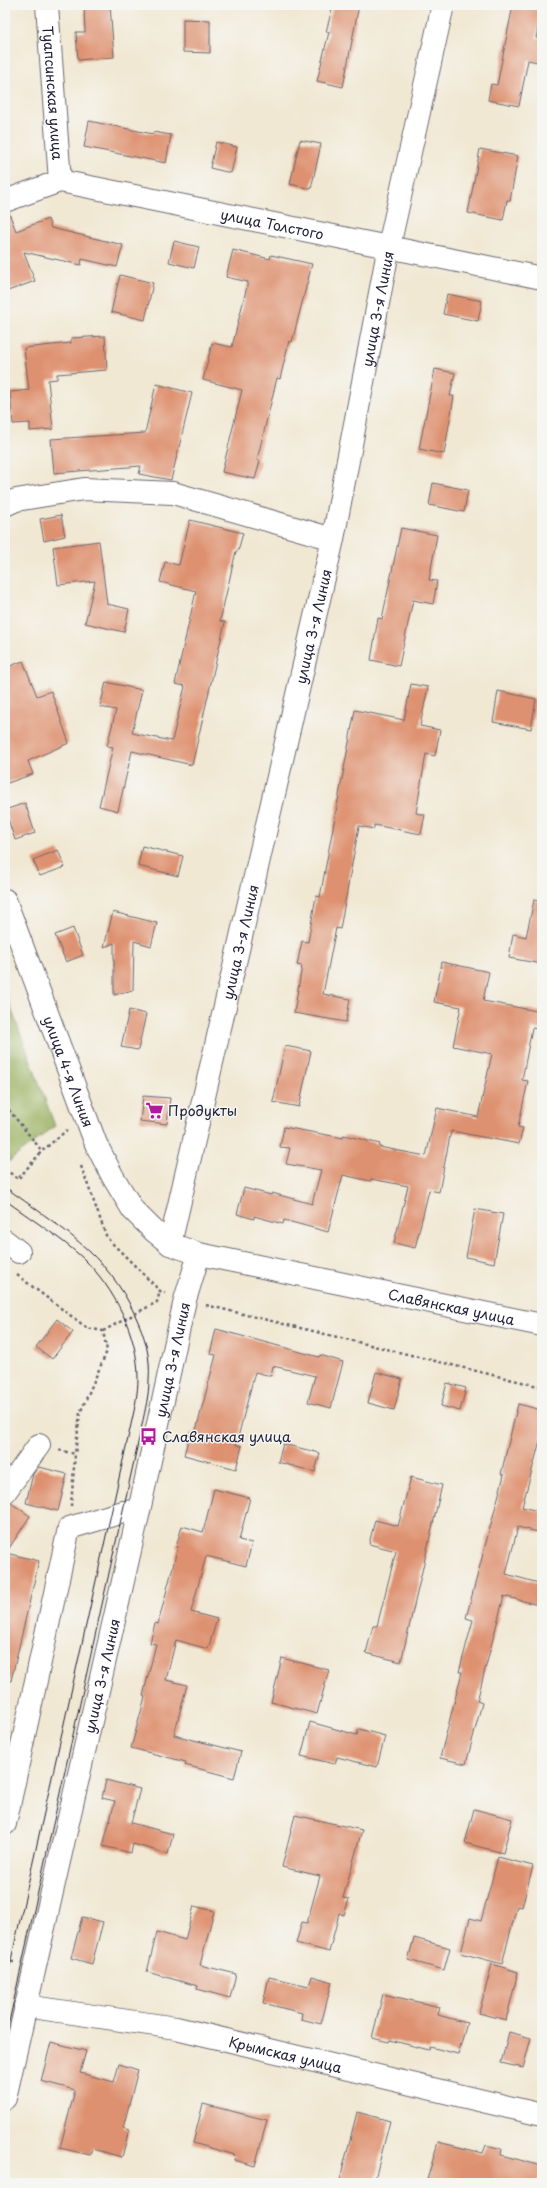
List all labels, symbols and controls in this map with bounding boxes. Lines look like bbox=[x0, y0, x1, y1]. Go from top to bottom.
street label: Туапсинская улица bbox=[38, 25, 69, 161]
street label: улица Толстого bbox=[219, 203, 326, 244]
street label: улица 3-я Линия bbox=[356, 249, 398, 368]
street label: улица 3-я Линия bbox=[289, 567, 336, 686]
street label: улица 3-я Линия bbox=[216, 882, 263, 1001]
street label: улица 4-я Линия bbox=[39, 1013, 99, 1130]
supermarket icon: Продукты bbox=[145, 1100, 165, 1120]
place label: Продукты bbox=[168, 1100, 237, 1121]
street label: Славянская улица bbox=[386, 1283, 517, 1330]
street label: улица 3-я Линия bbox=[149, 1300, 195, 1419]
bus stop icon: Славянская улица bbox=[139, 1426, 159, 1446]
place label: Славянская улица bbox=[162, 1426, 291, 1447]
street label: улица 3-я Линия bbox=[78, 1616, 125, 1735]
street label: Крымская улица bbox=[227, 2030, 344, 2078]

